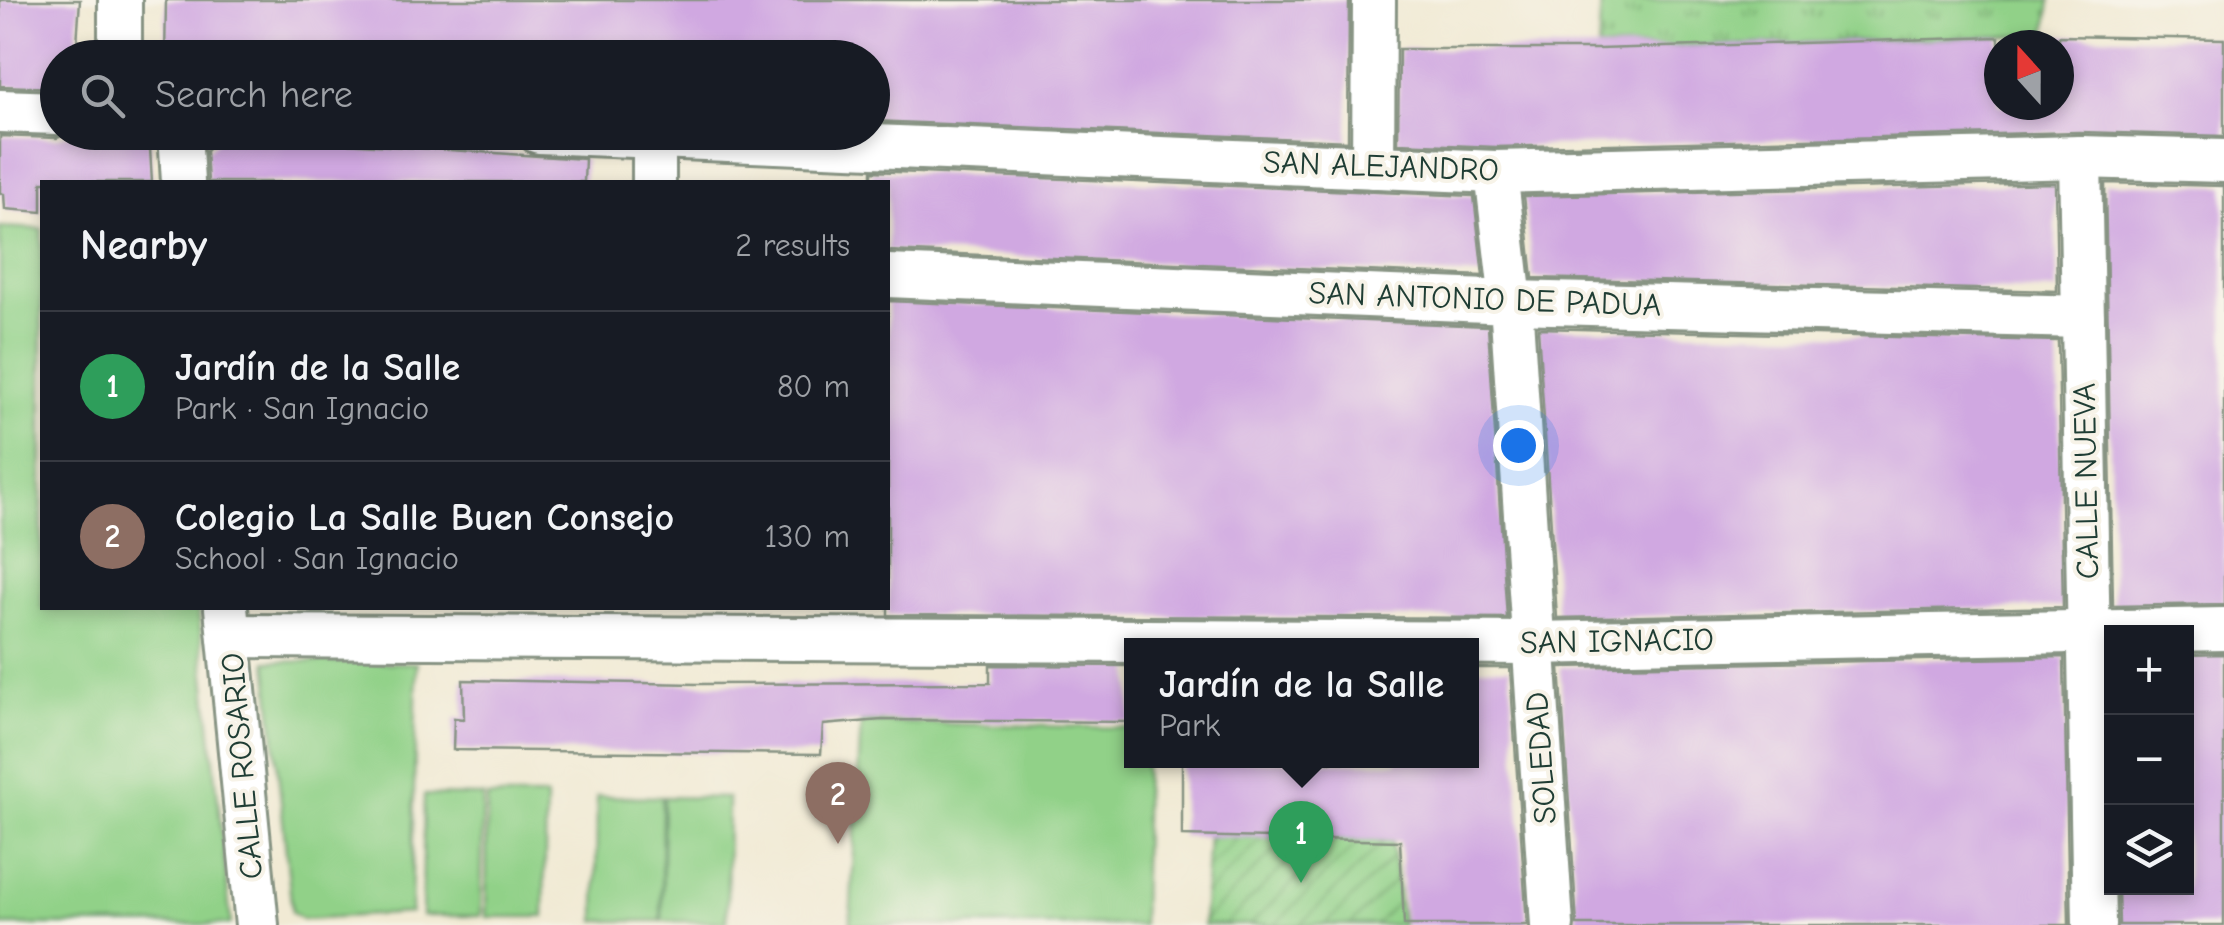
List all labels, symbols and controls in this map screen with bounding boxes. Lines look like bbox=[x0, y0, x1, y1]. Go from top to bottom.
north arrow bbox=[1984, 30, 2074, 120]
search box bbox=[40, 40, 890, 150]
icon: search bbox=[75, 68, 130, 123]
text: Search here bbox=[155, 73, 353, 117]
street label: SAN ALEJANDRO bbox=[1262, 143, 1500, 189]
text: Nearby bbox=[80, 221, 207, 270]
text: 2 results bbox=[735, 227, 850, 264]
street label: SAN ANTONIO DE PADUA bbox=[1308, 274, 1662, 324]
text: Jardín de la Salle bbox=[175, 346, 460, 390]
text: 1 bbox=[106, 368, 119, 405]
text: 80 m bbox=[777, 368, 850, 405]
street label: CALLE NUEVA bbox=[2066, 382, 2106, 580]
text: Park · San Ignacio bbox=[175, 390, 429, 427]
your location bbox=[1493, 420, 1544, 471]
text: Colegio La Salle Buen Consejo bbox=[175, 496, 674, 540]
text: 2 bbox=[105, 518, 120, 555]
text: 130 m bbox=[764, 518, 850, 555]
text: School · San Ignacio bbox=[175, 540, 459, 577]
street label: SAN IGNACIO bbox=[1520, 621, 1714, 661]
map controls bbox=[2104, 625, 2194, 895]
button: + bbox=[2104, 625, 2194, 715]
popup bbox=[1124, 638, 1479, 768]
street label: CALLE ROSARIO bbox=[214, 651, 270, 881]
text: Jardín de la Salle bbox=[1159, 663, 1444, 707]
street label: SOLEDAD bbox=[1518, 691, 1564, 825]
text: Park bbox=[1159, 707, 1220, 744]
button: − bbox=[2104, 715, 2194, 805]
pin: 2 bbox=[806, 762, 870, 844]
pin: 1 bbox=[1268, 800, 1334, 883]
button: layers bbox=[2104, 805, 2194, 895]

